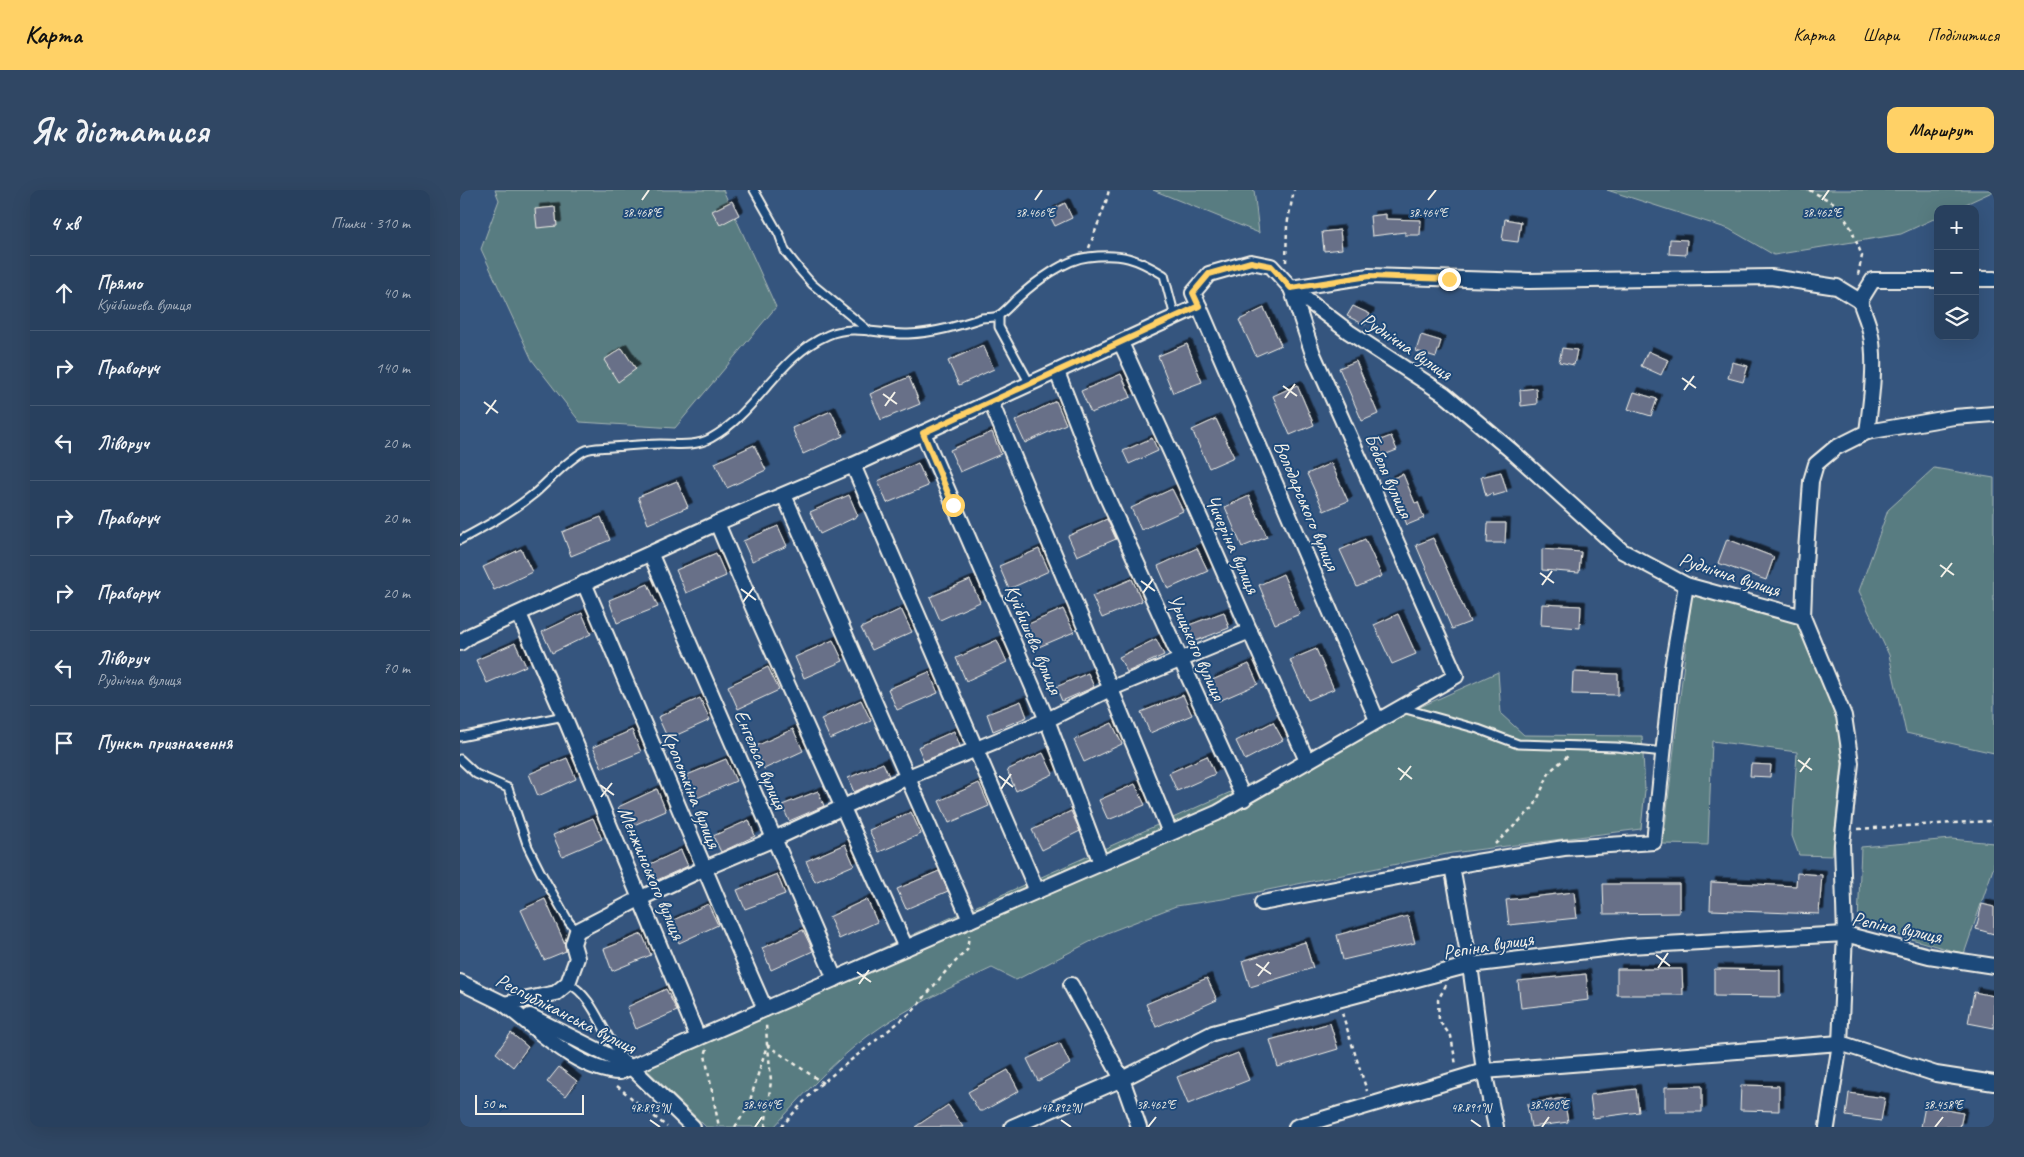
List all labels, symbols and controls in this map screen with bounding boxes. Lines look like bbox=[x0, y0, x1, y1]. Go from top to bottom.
text: Карта bbox=[25, 20, 82, 50]
text: Карта bbox=[1793, 24, 1834, 46]
text: Шари bbox=[1862, 24, 1899, 46]
text: Поділитися bbox=[1927, 24, 1999, 46]
button: Маршрут bbox=[1887, 107, 1994, 153]
text: Як дістатися bbox=[30, 108, 208, 153]
text: 38.468°E bbox=[622, 205, 663, 221]
text: 38.466°E bbox=[1015, 205, 1056, 221]
text: 38.464°E bbox=[1408, 205, 1449, 221]
text: 38.462°E bbox=[1802, 205, 1843, 221]
map controls bbox=[1934, 205, 1979, 340]
button: + bbox=[1934, 205, 1979, 250]
text: 4 хв bbox=[50, 210, 79, 236]
text: Пішки · 310 m bbox=[331, 213, 410, 233]
button: − bbox=[1934, 250, 1979, 295]
route end bbox=[1438, 268, 1461, 291]
text: Прямо bbox=[97, 271, 142, 295]
icon: ahead bbox=[50, 279, 78, 307]
text: 40 m bbox=[383, 283, 410, 303]
text: Куйбишева вулиця bbox=[97, 295, 190, 315]
button: layers bbox=[1934, 295, 1979, 340]
street label: Руднічна вулиця bbox=[1356, 307, 1458, 386]
icon: right bbox=[50, 354, 78, 382]
text: Праворуч bbox=[97, 356, 159, 380]
text: 140 m bbox=[376, 358, 410, 378]
icon: left bbox=[50, 429, 78, 457]
street label: Бебеля вулиця bbox=[1359, 429, 1419, 523]
text: Ліворуч bbox=[97, 431, 149, 455]
text: 20 m bbox=[383, 433, 410, 453]
street label: Володарського вулиця bbox=[1268, 437, 1346, 576]
street label: Чичеріна вулиця bbox=[1200, 491, 1266, 598]
route start bbox=[942, 494, 965, 517]
icon: right bbox=[50, 504, 78, 532]
text: Праворуч bbox=[97, 506, 159, 530]
text: 20 m bbox=[383, 508, 410, 528]
street label: Руднічна вулиця bbox=[1676, 546, 1784, 603]
icon: right bbox=[50, 579, 78, 607]
text: Праворуч bbox=[97, 581, 159, 605]
street label: Куйбишева вулиця bbox=[999, 581, 1069, 700]
text: 20 m bbox=[383, 583, 410, 603]
street label: Урицького вулиця bbox=[1162, 590, 1232, 706]
text: Ліворуч bbox=[97, 646, 149, 670]
icon: left bbox=[50, 654, 78, 682]
text: 70 m bbox=[383, 658, 410, 678]
text: Руднічна вулиця bbox=[97, 670, 181, 690]
street label: Енгельса вулиця bbox=[728, 706, 793, 814]
street label: Кропоткіна вулиця bbox=[656, 726, 727, 853]
icon: arrive bbox=[50, 729, 78, 757]
text: Пункт призначення bbox=[97, 731, 232, 755]
street label: Менжинського вулиця bbox=[612, 803, 691, 944]
street label: Рєпіна вулиця bbox=[1850, 906, 1945, 949]
street label: Рєпіна вулиця bbox=[1441, 926, 1536, 965]
street label: Республіканська вулиця bbox=[492, 967, 642, 1060]
scale bar bbox=[475, 1092, 584, 1115]
text: 50 m bbox=[482, 1095, 506, 1112]
text: 38.464°E bbox=[742, 1097, 783, 1113]
text: 38.462°E bbox=[1136, 1097, 1177, 1113]
text: 38.460°E bbox=[1529, 1097, 1570, 1113]
text: 38.458°E bbox=[1923, 1097, 1964, 1113]
text: 48.893°N bbox=[630, 1100, 672, 1116]
text: 48.892°N bbox=[1041, 1100, 1083, 1116]
text: 48.891°N bbox=[1451, 1100, 1493, 1116]

